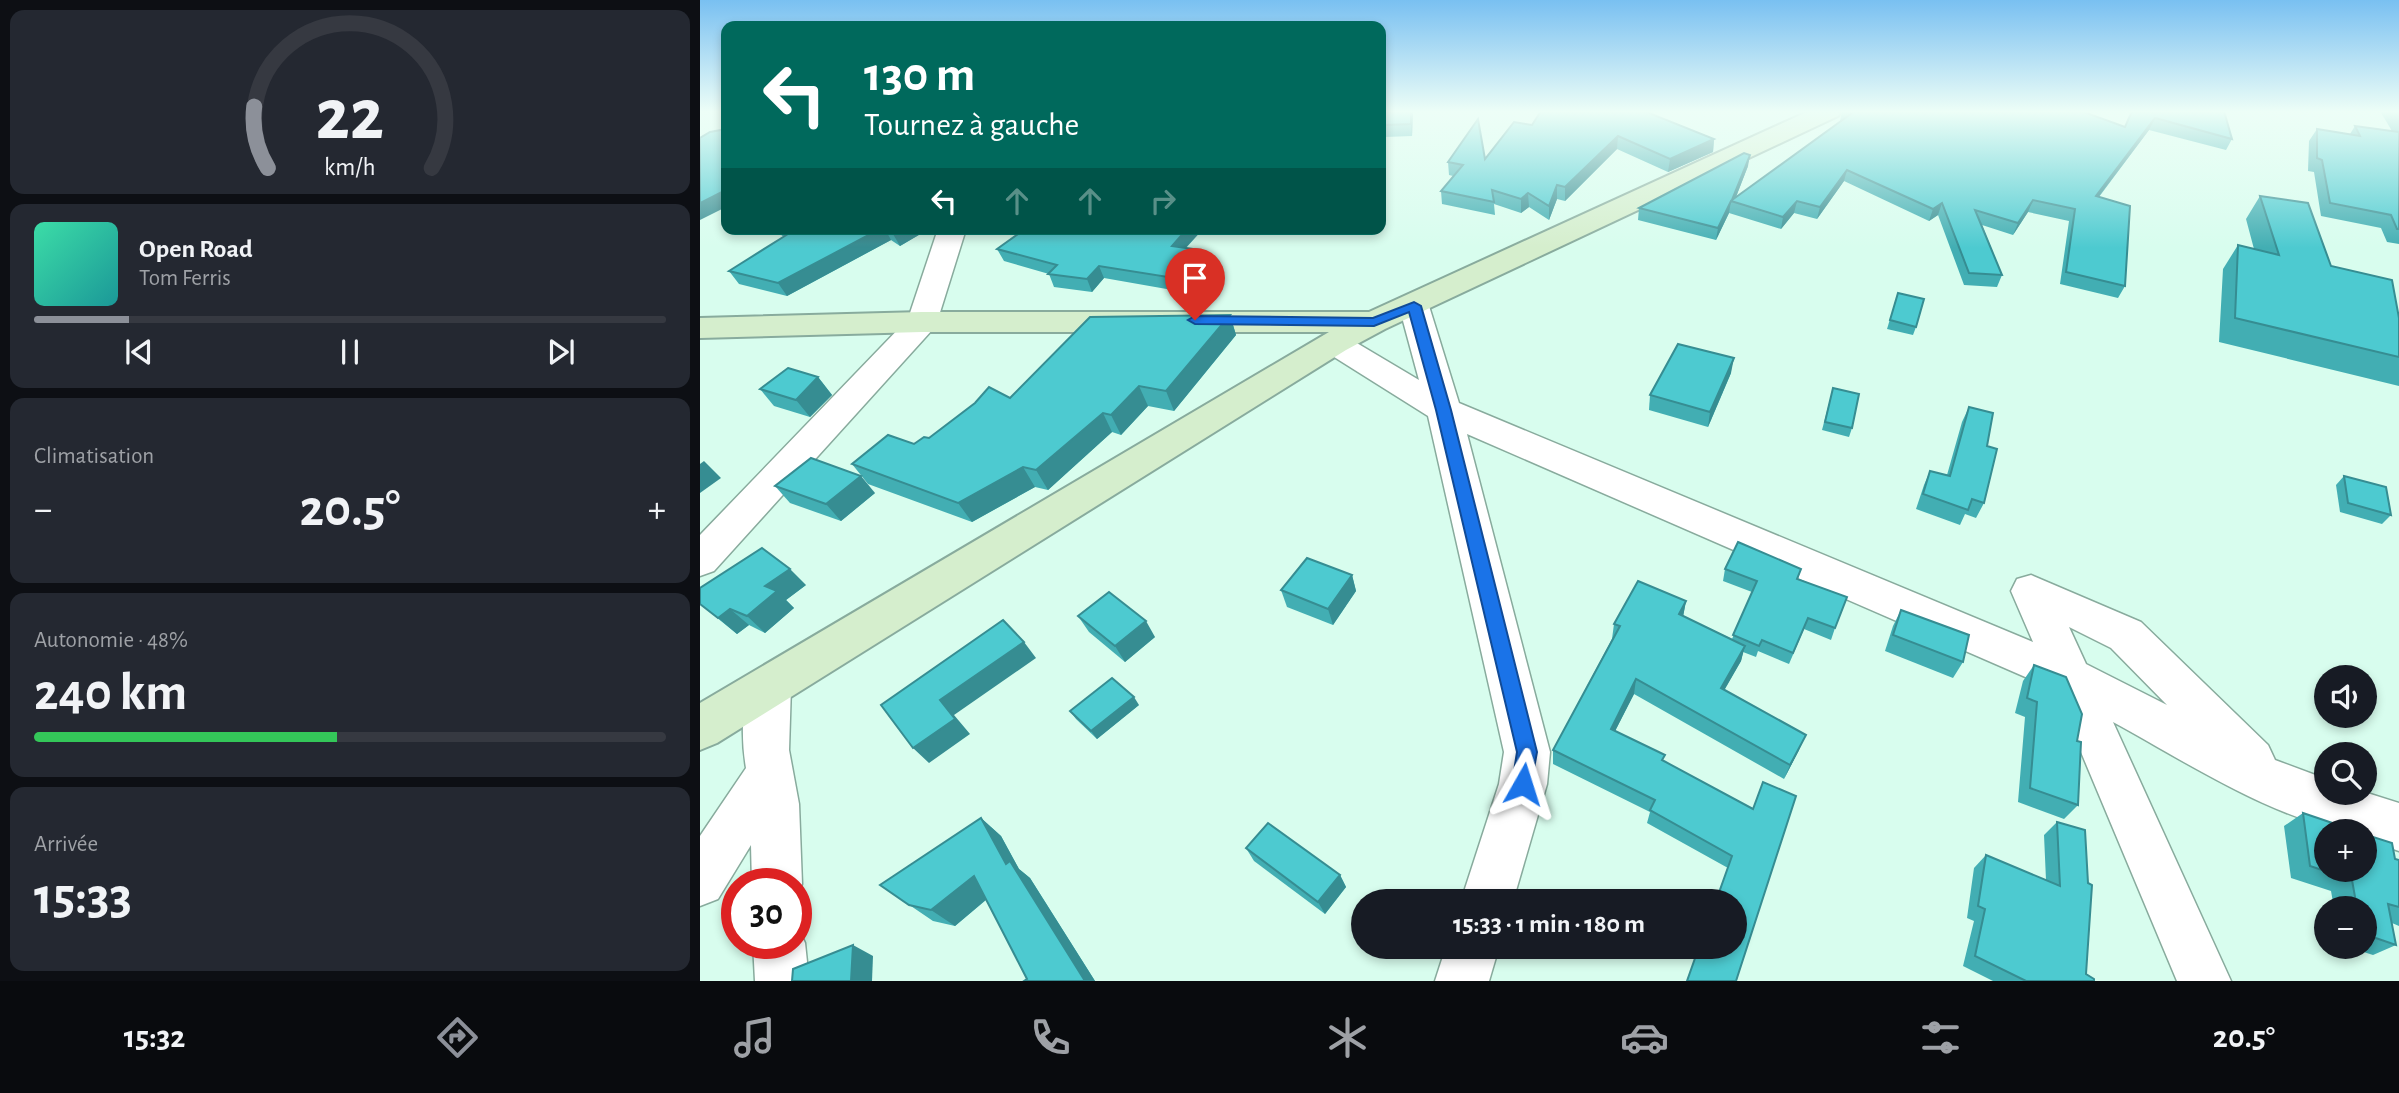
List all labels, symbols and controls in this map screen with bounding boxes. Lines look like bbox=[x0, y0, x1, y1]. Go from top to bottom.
icon: left bbox=[749, 49, 840, 140]
text: 130 m bbox=[864, 51, 975, 100]
text: 22 bbox=[316, 80, 384, 153]
text: Tournez à gauche bbox=[864, 109, 1079, 141]
text: km/h bbox=[324, 155, 376, 180]
icon: left bbox=[925, 182, 963, 220]
icon: ahead bbox=[998, 182, 1036, 220]
icon: ahead bbox=[1071, 182, 1109, 220]
icon: right bbox=[1144, 182, 1182, 220]
text: Open Road bbox=[139, 236, 253, 262]
pin bbox=[1165, 248, 1225, 320]
icon: arrive bbox=[1176, 259, 1214, 297]
text: Tom Ferris bbox=[139, 267, 231, 290]
icon: previous bbox=[120, 333, 158, 371]
icon: pause bbox=[331, 333, 369, 371]
icon: next bbox=[542, 333, 580, 371]
text: Climatisation bbox=[34, 445, 154, 468]
text: 20.5° bbox=[299, 483, 401, 535]
text: − bbox=[34, 491, 52, 529]
text: + bbox=[648, 491, 666, 529]
text: Autonomie · 48% bbox=[34, 629, 188, 652]
map controls bbox=[2314, 665, 2377, 959]
button: sound bbox=[2314, 665, 2377, 728]
text: 240 km bbox=[34, 667, 187, 719]
button: search bbox=[2314, 742, 2377, 805]
position arrow bbox=[1486, 747, 1560, 821]
button: + bbox=[2314, 819, 2377, 882]
text: Arrivée bbox=[34, 833, 98, 856]
speed limit sign: 30 bbox=[721, 868, 812, 959]
text: 15:33 bbox=[34, 871, 132, 923]
button: − bbox=[2314, 896, 2377, 959]
text: 15:33 · 1 min · 180 m bbox=[1453, 911, 1645, 937]
icon: directions bbox=[433, 1013, 482, 1062]
icon: music bbox=[730, 1013, 779, 1062]
icon: phone bbox=[1026, 1013, 1075, 1062]
icon: climate bbox=[1323, 1013, 1372, 1062]
icon: car bbox=[1620, 1013, 1669, 1062]
icon: filters bbox=[1916, 1013, 1965, 1062]
text: 15:32 bbox=[124, 1021, 185, 1053]
text: 20.5° bbox=[2213, 1021, 2275, 1053]

